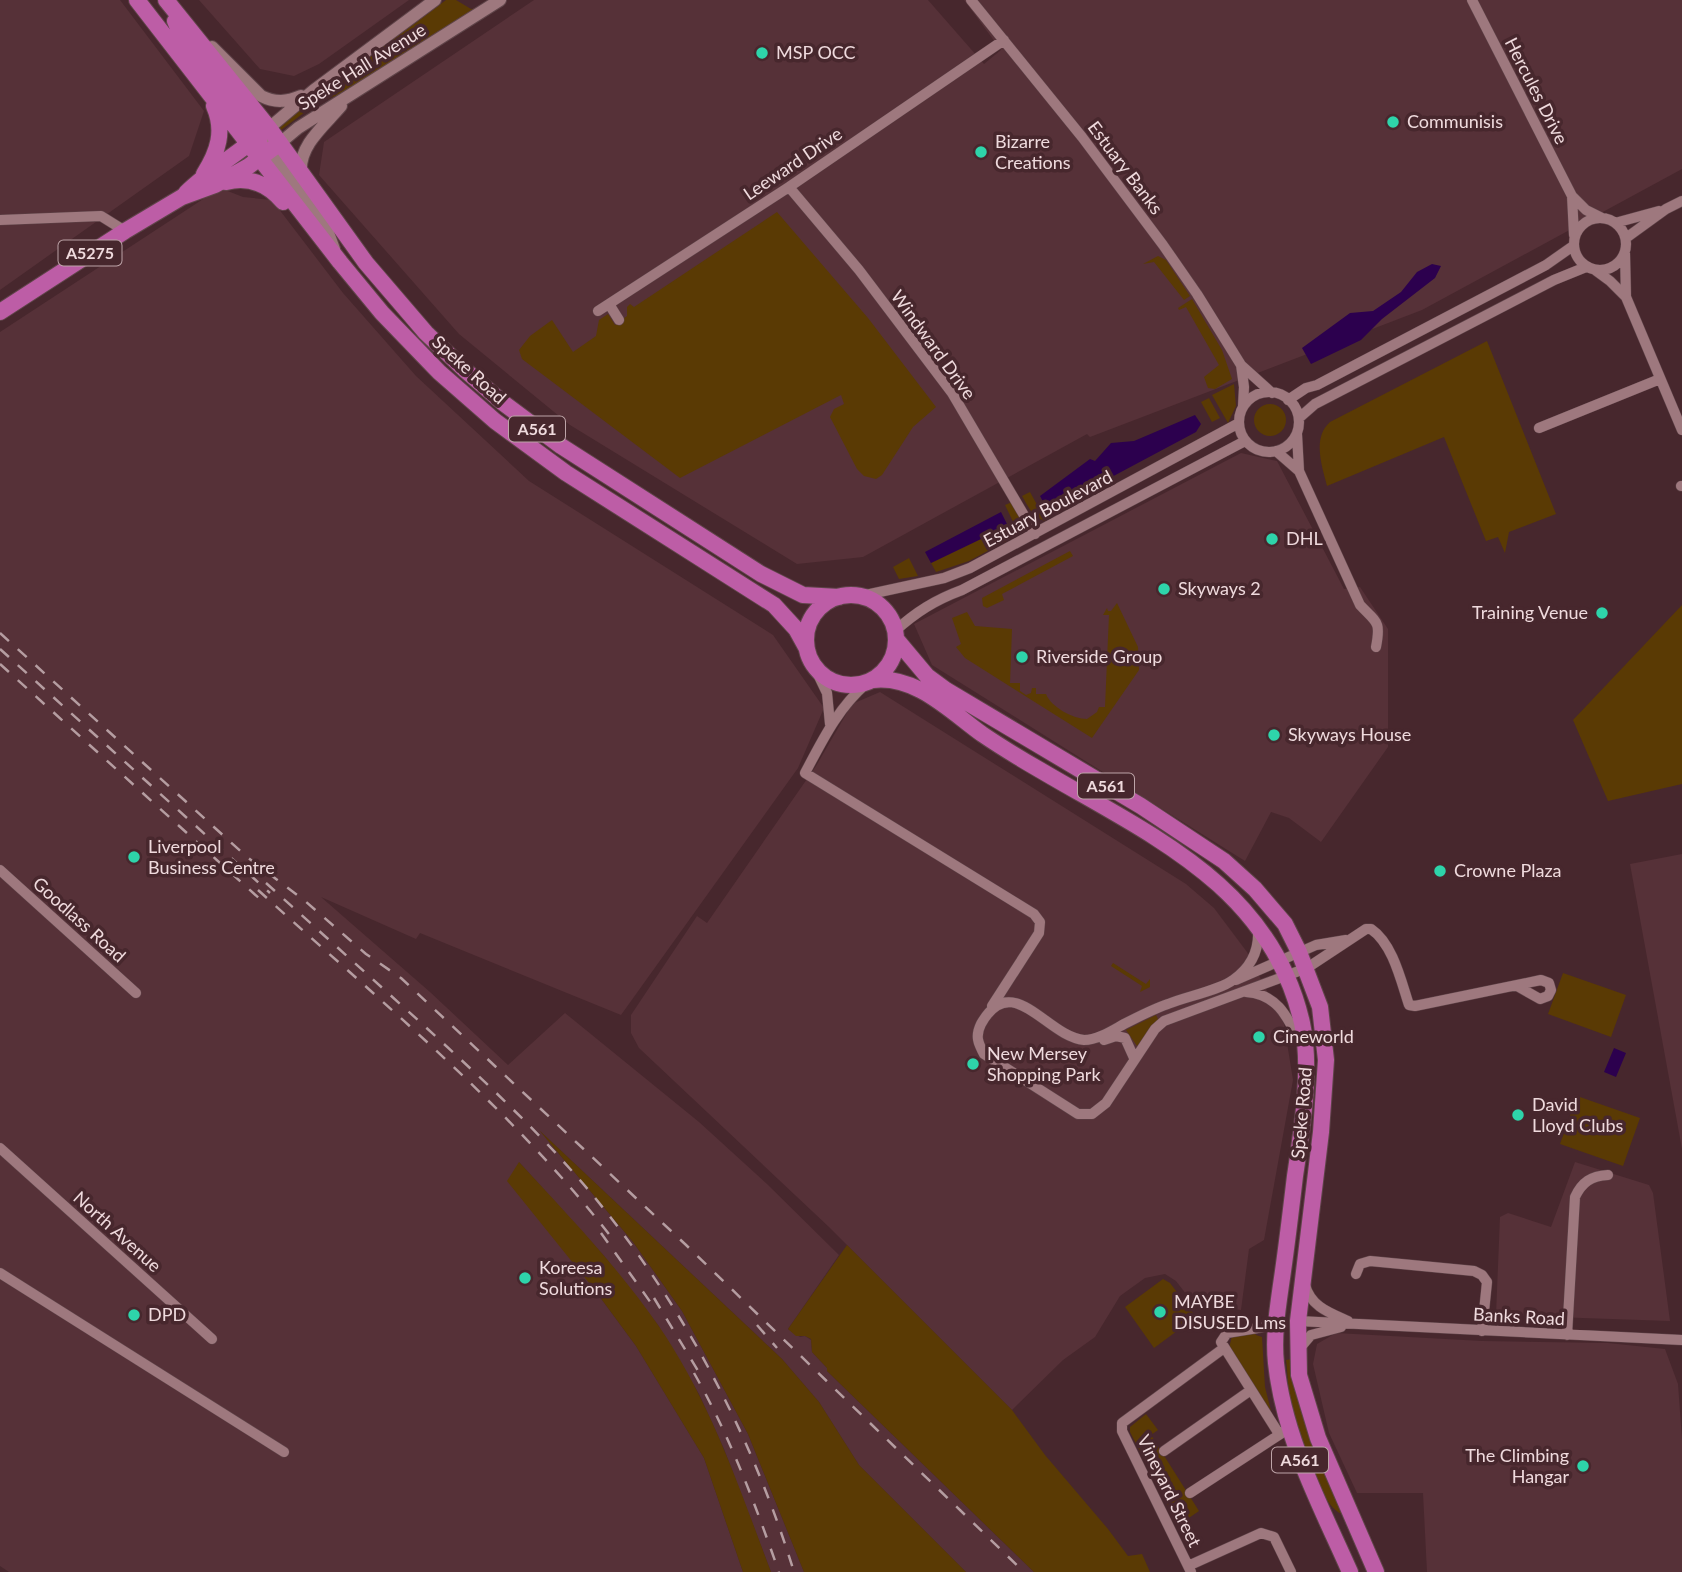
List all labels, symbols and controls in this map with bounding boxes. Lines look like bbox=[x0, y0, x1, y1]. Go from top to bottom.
street label: Speke Hall Avenue bbox=[294, 18, 429, 114]
street label: Hercules Drive bbox=[1501, 33, 1573, 148]
place label: MSP OCC bbox=[776, 41, 856, 63]
marker: MSP OCC bbox=[754, 45, 770, 61]
place label: Communisis bbox=[1407, 110, 1503, 132]
marker: Communisis bbox=[1385, 114, 1401, 130]
street label: Estuary Banks bbox=[1084, 116, 1168, 218]
street label: Leeward Drive bbox=[739, 122, 846, 204]
place label: Bizarre Creations bbox=[995, 130, 1071, 173]
marker: Bizarre Creations bbox=[973, 144, 989, 160]
road number: A5275 bbox=[58, 241, 122, 266]
street label: Windward Drive bbox=[887, 285, 981, 403]
street label: Speke Road bbox=[428, 330, 511, 408]
road number: A561 bbox=[509, 416, 565, 442]
street label: Estuary Boulevard bbox=[979, 465, 1116, 551]
place label: DHL bbox=[1286, 527, 1323, 549]
marker: DHL bbox=[1264, 531, 1280, 547]
place label: Skyways 2 bbox=[1178, 577, 1261, 599]
marker: Skyways 2 bbox=[1156, 581, 1172, 597]
place label: Training Venue bbox=[1472, 601, 1588, 623]
marker: Training Venue bbox=[1594, 605, 1610, 621]
place label: Riverside Group bbox=[1036, 645, 1162, 667]
marker: Riverside Group bbox=[1014, 649, 1030, 665]
place label: Skyways House bbox=[1288, 723, 1411, 745]
marker: Skyways House bbox=[1266, 727, 1282, 743]
road number: A561 bbox=[1078, 774, 1134, 799]
place label: Liverpool Business Centre bbox=[148, 835, 275, 878]
marker: Liverpool Business Centre bbox=[126, 849, 142, 865]
place label: Crowne Plaza bbox=[1454, 859, 1562, 881]
marker: Crowne Plaza bbox=[1432, 863, 1448, 879]
street label: Goodlass Road bbox=[29, 872, 130, 967]
place label: Cineworld bbox=[1273, 1025, 1354, 1047]
marker: Cineworld bbox=[1251, 1029, 1267, 1045]
place label: New Mersey Shopping Park bbox=[987, 1042, 1101, 1085]
marker: New Mersey Shopping Park bbox=[965, 1056, 981, 1072]
street label: Speke Road bbox=[1286, 1066, 1316, 1160]
place label: David Lloyd Clubs bbox=[1532, 1093, 1624, 1136]
marker: David Lloyd Clubs bbox=[1510, 1107, 1526, 1123]
street label: North Avenue bbox=[69, 1186, 166, 1276]
place label: Koreesa Solutions bbox=[539, 1256, 613, 1299]
marker: Koreesa Solutions bbox=[517, 1270, 533, 1286]
place label: MAYBE DISUSED Lms bbox=[1174, 1290, 1286, 1333]
place label: DPD bbox=[148, 1303, 186, 1325]
street label: Banks Road bbox=[1473, 1303, 1566, 1329]
marker: MAYBE DISUSED Lms bbox=[1152, 1304, 1168, 1320]
marker: DPD bbox=[126, 1307, 142, 1323]
street label: Vineyard Street bbox=[1133, 1431, 1207, 1551]
place label: The Climbing Hangar bbox=[1465, 1444, 1569, 1487]
road number: A561 bbox=[1272, 1448, 1328, 1472]
marker: The Climbing Hangar bbox=[1575, 1458, 1591, 1474]

